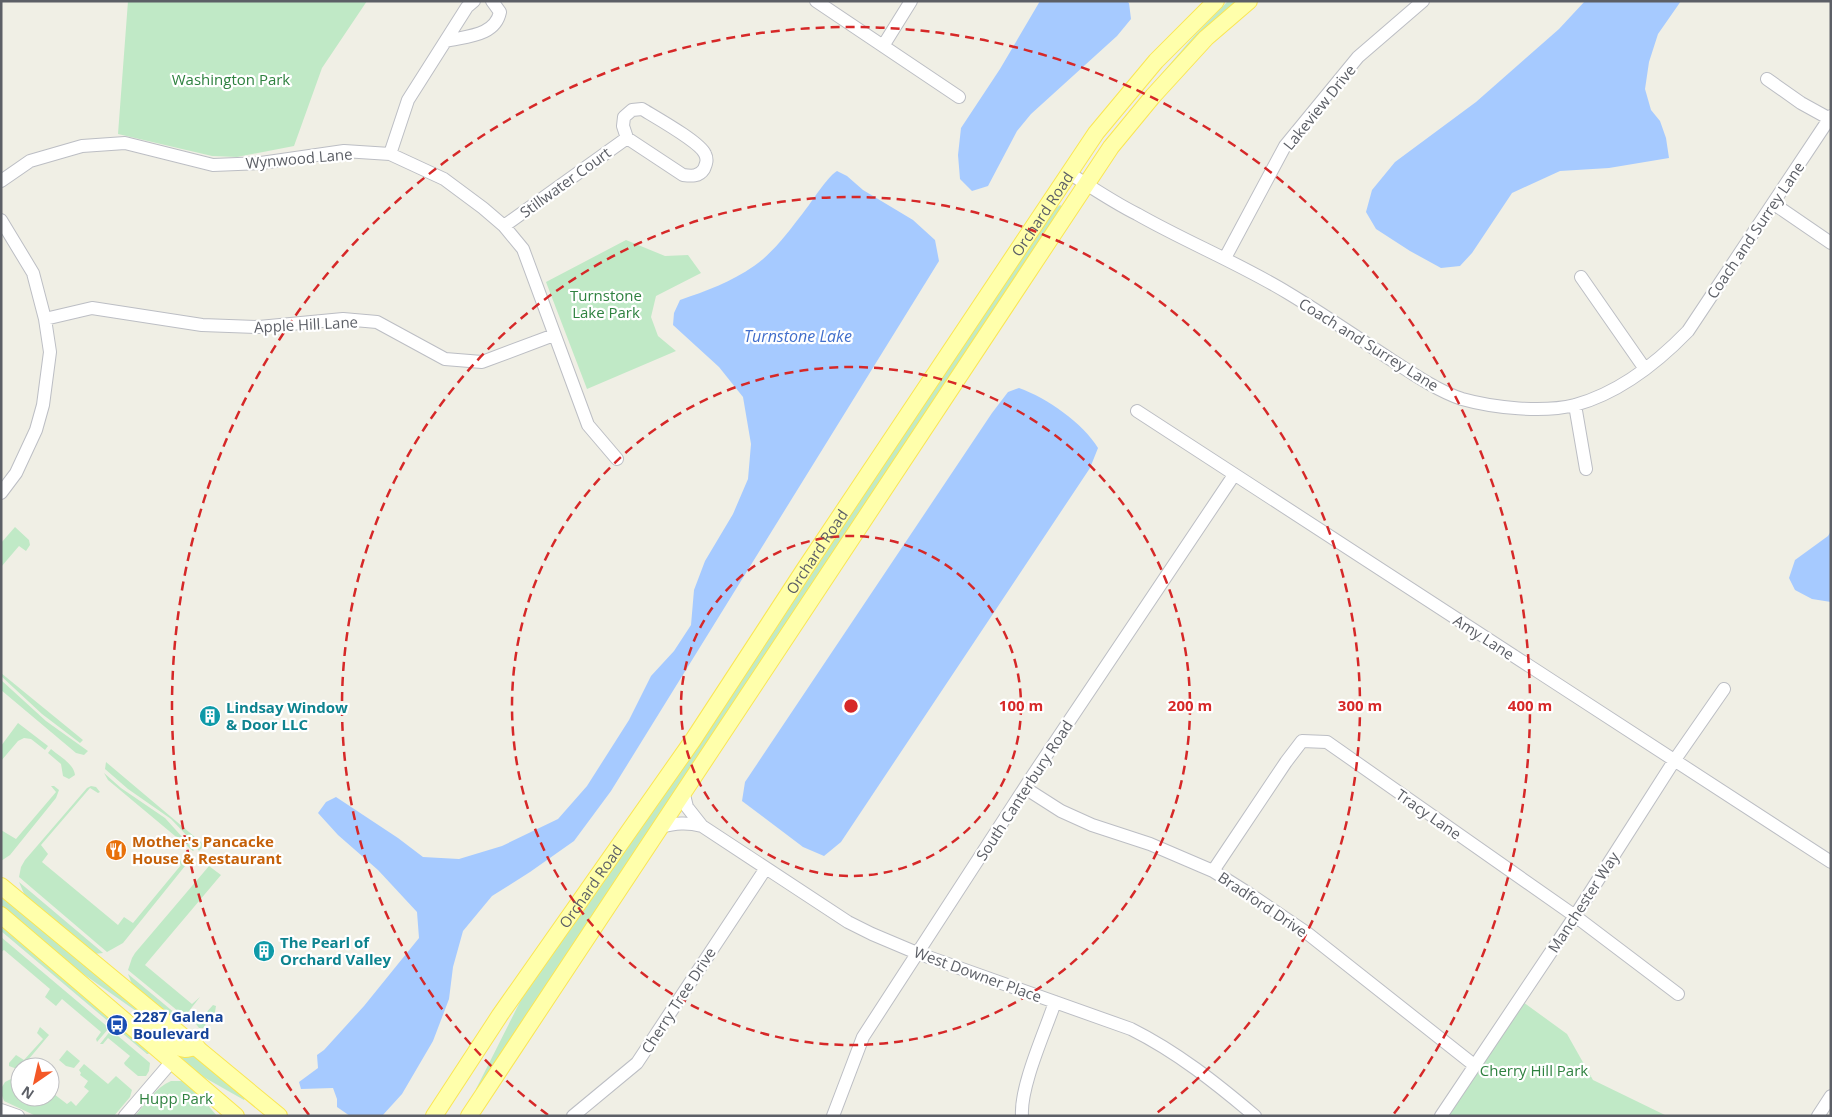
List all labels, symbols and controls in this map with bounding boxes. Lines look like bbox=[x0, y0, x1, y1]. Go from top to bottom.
street label: Lakeview Drive bbox=[1278, 60, 1360, 154]
park label: Washington Park bbox=[172, 69, 290, 89]
street label: Stillwater Court bbox=[515, 142, 615, 222]
street label: Wynwood Lane bbox=[245, 143, 353, 173]
street label: Coach and Surrey Lane bbox=[1702, 158, 1808, 302]
street label: Orchard Road bbox=[1007, 168, 1077, 260]
park label: Turnstone Lake Park bbox=[570, 285, 642, 322]
street label: Coach and Surrey Lane bbox=[1295, 293, 1443, 395]
street label: Apple Hill Lane bbox=[254, 311, 358, 337]
water label: Turnstone Lake bbox=[744, 325, 852, 347]
street label: Orchard Road bbox=[781, 505, 852, 598]
street label: Amy Lane bbox=[1450, 610, 1518, 664]
text: 100 m bbox=[999, 695, 1043, 715]
text: 200 m bbox=[1168, 695, 1212, 715]
text: 300 m bbox=[1338, 695, 1382, 715]
text: 400 m bbox=[1508, 695, 1552, 715]
place label: Lindsay Window & Door LLC bbox=[226, 697, 348, 734]
centre of rings bbox=[842, 697, 860, 715]
building icon: Lindsay Window & Door LLC bbox=[198, 704, 222, 728]
street label: South Canterbury Road bbox=[971, 716, 1077, 864]
street label: Tracy Lane bbox=[1392, 784, 1466, 844]
place label: Mother's Pancacke House & Restaurant bbox=[132, 831, 282, 868]
restaurant icon: Mother's Pancacke House & Restaurant bbox=[104, 838, 128, 862]
street label: Orchard Road bbox=[554, 841, 627, 932]
street label: Manchester Way bbox=[1543, 847, 1623, 956]
street label: Bradford Drive bbox=[1215, 867, 1311, 941]
place label: The Pearl of Orchard Valley bbox=[280, 932, 391, 969]
building icon: The Pearl of Orchard Valley bbox=[252, 939, 276, 963]
street label: West Downer Place bbox=[911, 942, 1045, 1006]
street label: Cherry Tree Drive bbox=[636, 943, 720, 1057]
place label: 2287 Galena Boulevard bbox=[133, 1006, 223, 1043]
bus stop icon: 2287 Galena Boulevard bbox=[105, 1013, 129, 1037]
north arrow bbox=[10, 1057, 60, 1107]
park label: Cherry Hill Park bbox=[1480, 1060, 1588, 1080]
text: N bbox=[17, 1082, 37, 1104]
park label: Hupp Park bbox=[139, 1088, 213, 1108]

